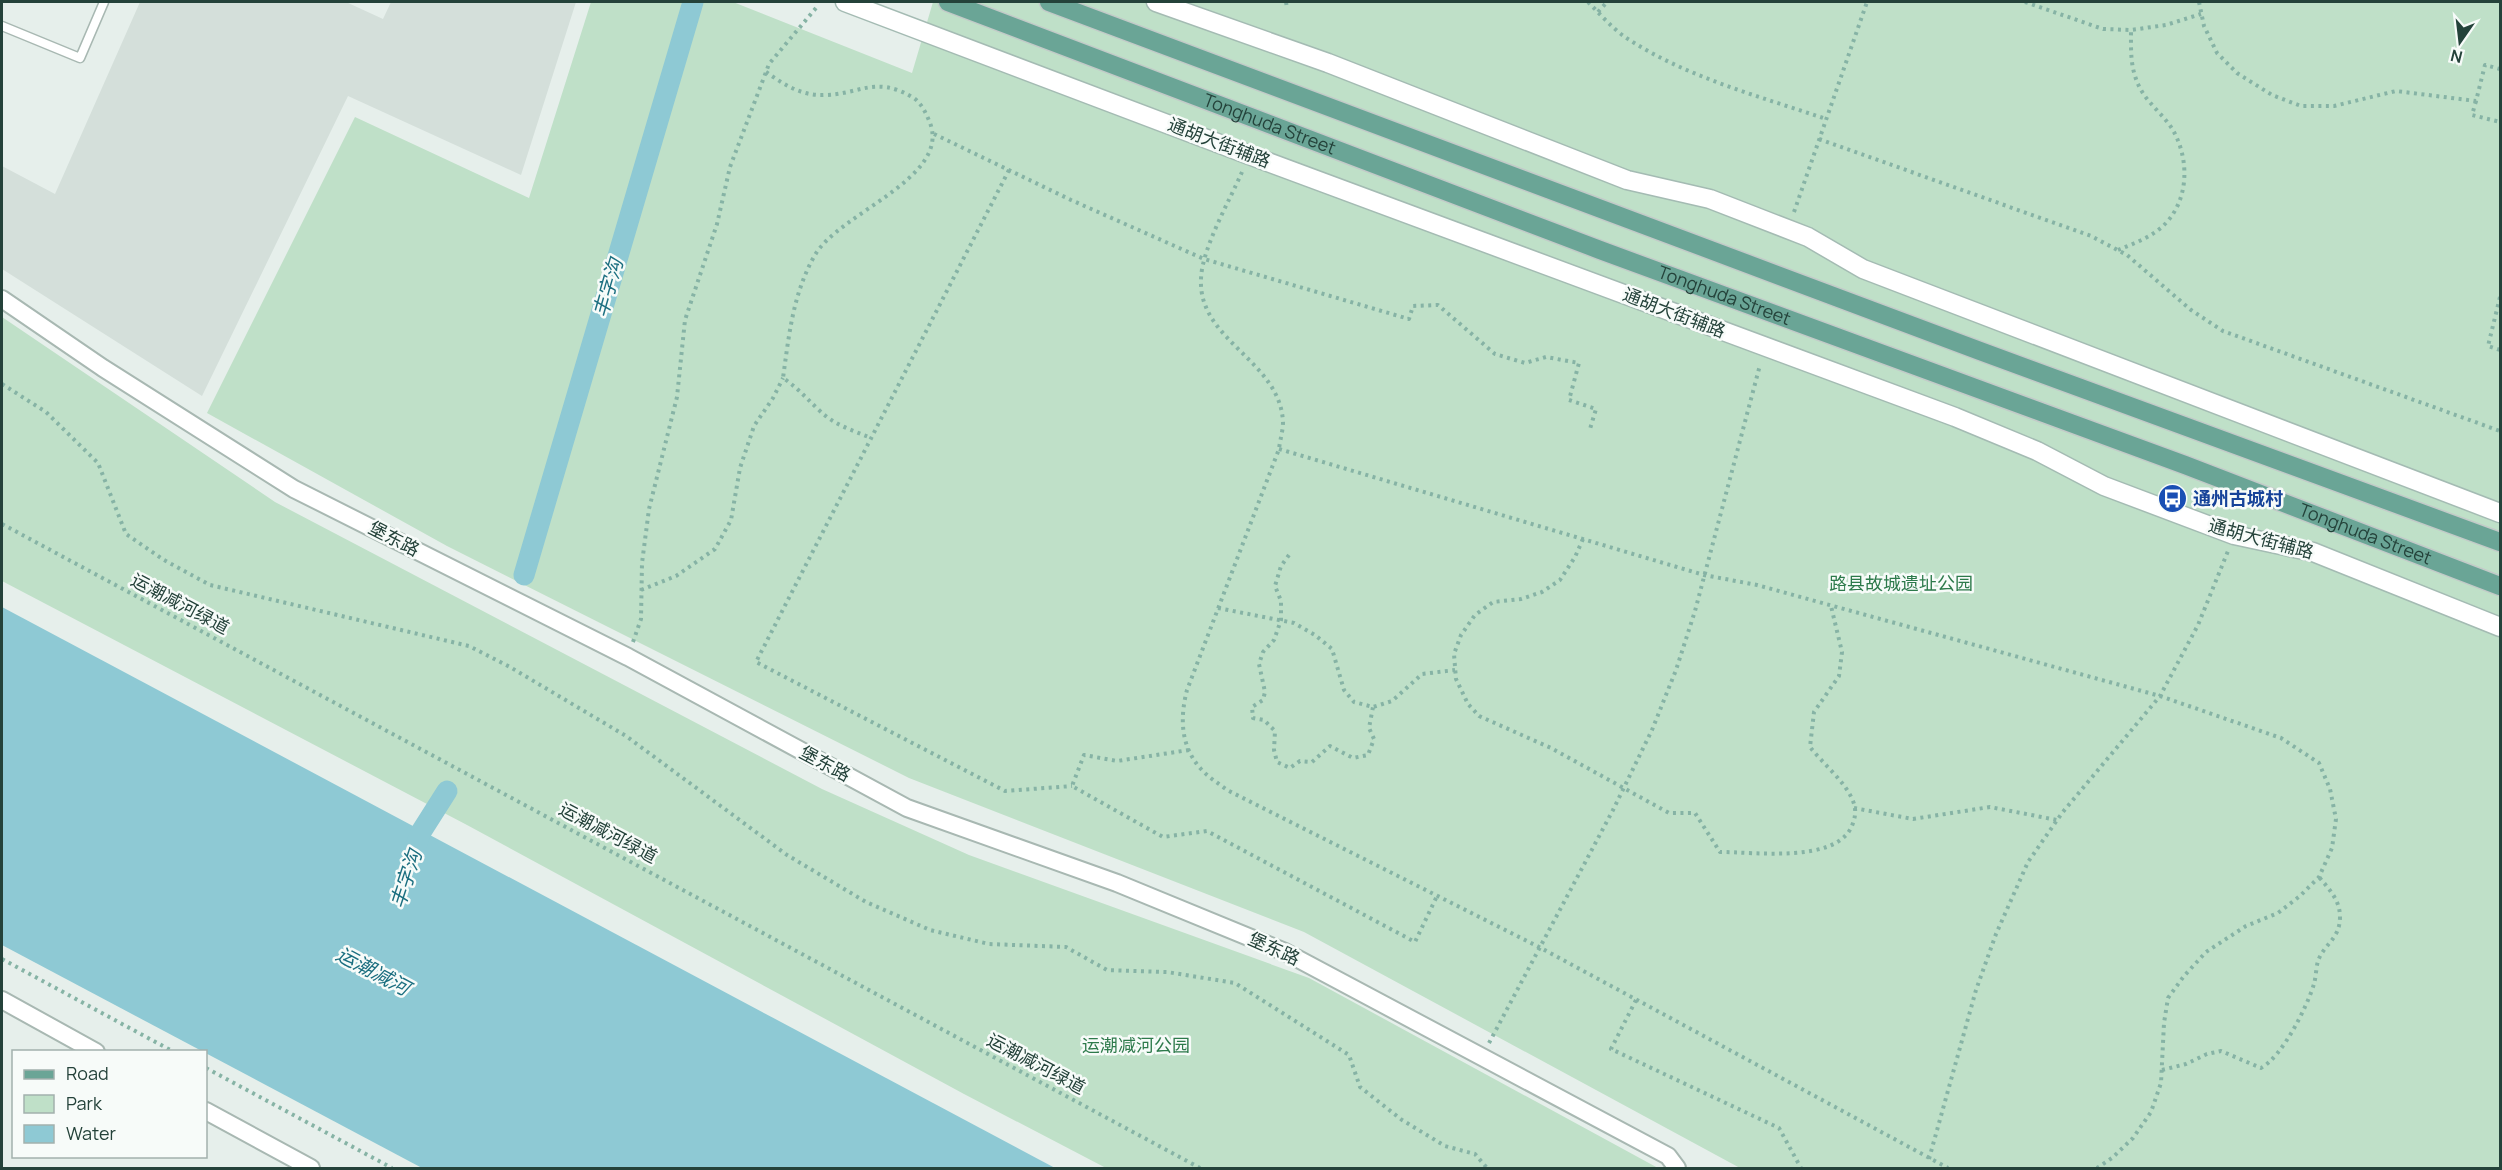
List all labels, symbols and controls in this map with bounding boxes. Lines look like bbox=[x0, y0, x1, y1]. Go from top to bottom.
north arrow bbox=[2430, 12, 2490, 72]
text: N bbox=[2448, 44, 2465, 69]
street label: Tonghuda Street bbox=[1200, 87, 1340, 159]
street label: 通胡大街辅路 bbox=[1165, 112, 1274, 173]
water label: 丰字沟 bbox=[586, 253, 629, 320]
street label: Tonghuda Street bbox=[1655, 259, 1794, 330]
street label: 通胡大街辅路 bbox=[1620, 282, 1729, 343]
bus stop icon: 通州古城村 bbox=[2156, 483, 2188, 515]
place label: 通州古城村 bbox=[2193, 486, 2283, 510]
street label: Tonghuda Street bbox=[2296, 497, 2435, 570]
street label: 通胡大街辅路 bbox=[2206, 512, 2317, 564]
street label: 堡东路 bbox=[365, 515, 424, 561]
street label: 运潮减河绿道 bbox=[127, 567, 234, 639]
park label: 路县故城遗址公园 bbox=[1829, 571, 1973, 595]
street label: 堡东路 bbox=[796, 740, 855, 786]
street label: 运潮减河绿道 bbox=[555, 796, 662, 868]
water label: 丰字沟 bbox=[383, 844, 428, 912]
street label: 堡东路 bbox=[1245, 926, 1304, 970]
water label: 运潮减河 bbox=[332, 940, 418, 1003]
street label: 运潮减河绿道 bbox=[983, 1027, 1090, 1099]
park label: 运潮减河公园 bbox=[1082, 1033, 1190, 1057]
legend bbox=[12, 1050, 207, 1158]
text: Road bbox=[66, 1061, 109, 1085]
text: Park bbox=[66, 1091, 103, 1115]
text: Water bbox=[66, 1121, 116, 1145]

